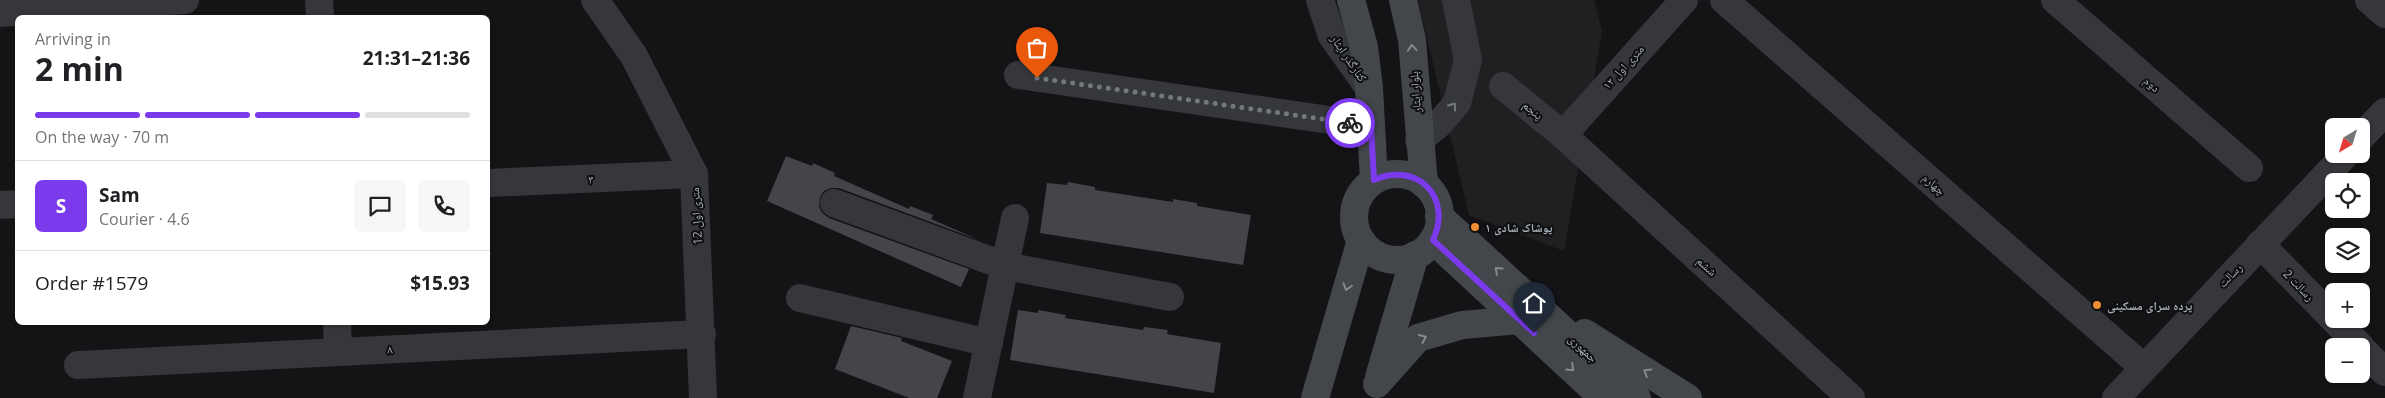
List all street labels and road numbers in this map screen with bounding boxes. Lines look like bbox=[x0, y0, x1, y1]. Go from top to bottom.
street label: کنارگذر ایثار bbox=[1326, 30, 1371, 85]
street label: ۱۲ متری اول bbox=[1598, 41, 1648, 93]
street label: بلوار ایثار bbox=[1405, 71, 1425, 114]
street label: دوم bbox=[2140, 72, 2164, 96]
street label: پنجم bbox=[1519, 96, 1547, 124]
street label: چهارم bbox=[1919, 169, 1950, 199]
street label: ۳ bbox=[588, 170, 594, 188]
street label: 12 متری اول bbox=[686, 187, 706, 245]
street label: ششم bbox=[1693, 252, 1721, 280]
street label: رسالت bbox=[2214, 259, 2246, 291]
street label: رسالت 2 bbox=[2280, 265, 2319, 305]
street label: جمهوری bbox=[1564, 330, 1602, 366]
street label: ۸ bbox=[387, 340, 394, 358]

